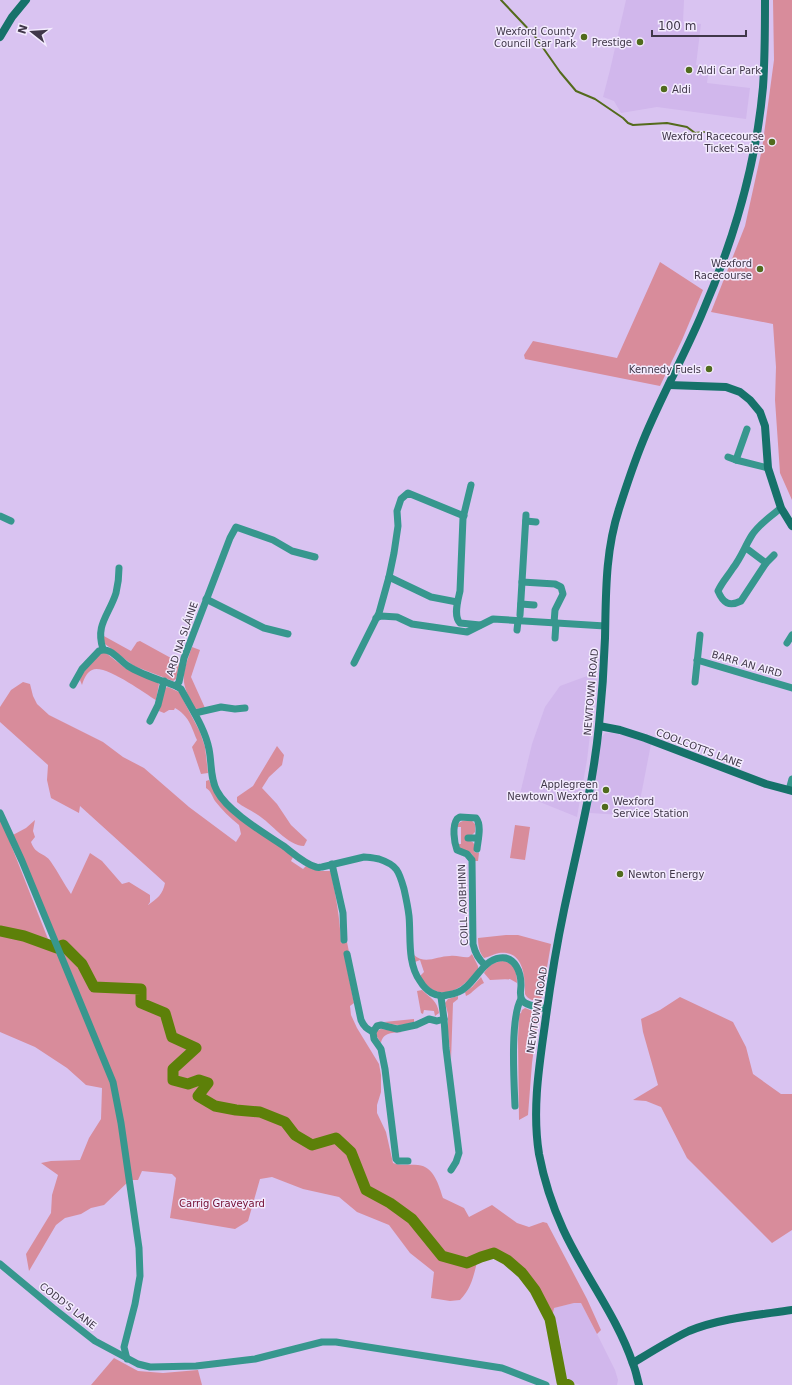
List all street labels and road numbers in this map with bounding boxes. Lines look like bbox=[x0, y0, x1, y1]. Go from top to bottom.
street label: ARD NA SLÁINE bbox=[163, 600, 200, 678]
street label: NEWTOWN ROAD bbox=[582, 648, 600, 736]
street label: BARR AN AIRD bbox=[711, 649, 784, 679]
street label: COOLCOTTS LANE bbox=[654, 727, 744, 769]
street label: COILL AOIBHINN bbox=[456, 864, 470, 946]
street label: NEWTOWN ROAD bbox=[525, 966, 549, 1054]
street label: CODD'S LANE bbox=[37, 1280, 99, 1332]

